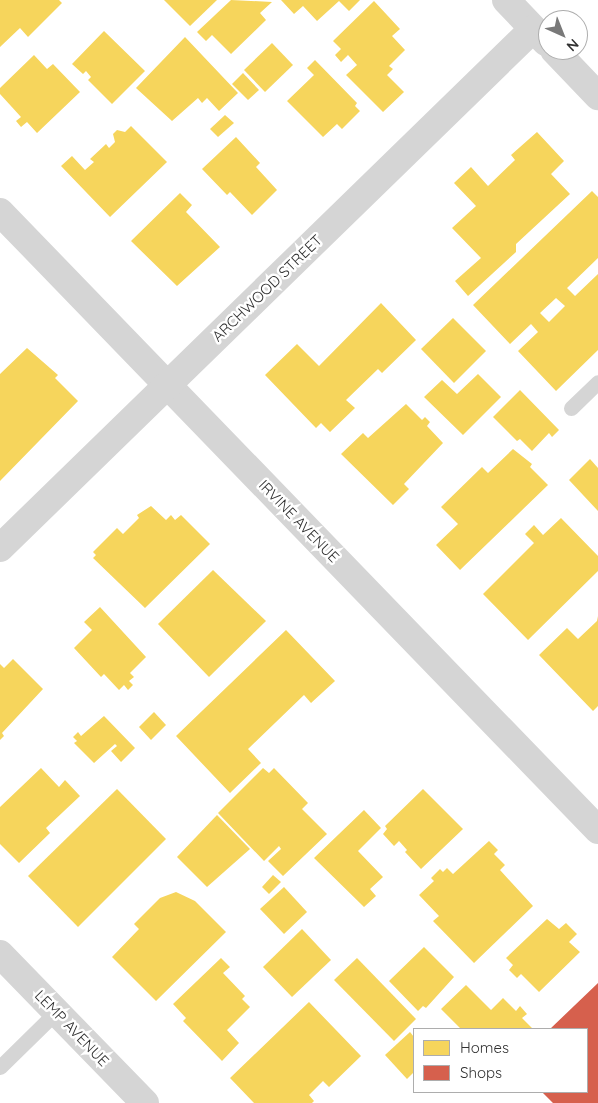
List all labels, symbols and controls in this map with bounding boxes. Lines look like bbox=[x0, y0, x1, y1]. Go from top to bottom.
north arrow bbox=[538, 10, 588, 60]
text: N bbox=[563, 35, 583, 55]
street label: ARCHWOOD STREET bbox=[208, 231, 326, 345]
street label: IRVINE AVENUE bbox=[255, 476, 343, 566]
street label: LEMP AVENUE bbox=[31, 986, 113, 1070]
legend bbox=[413, 1028, 588, 1093]
text: Homes bbox=[460, 1038, 509, 1057]
text: Shops bbox=[460, 1063, 502, 1082]

